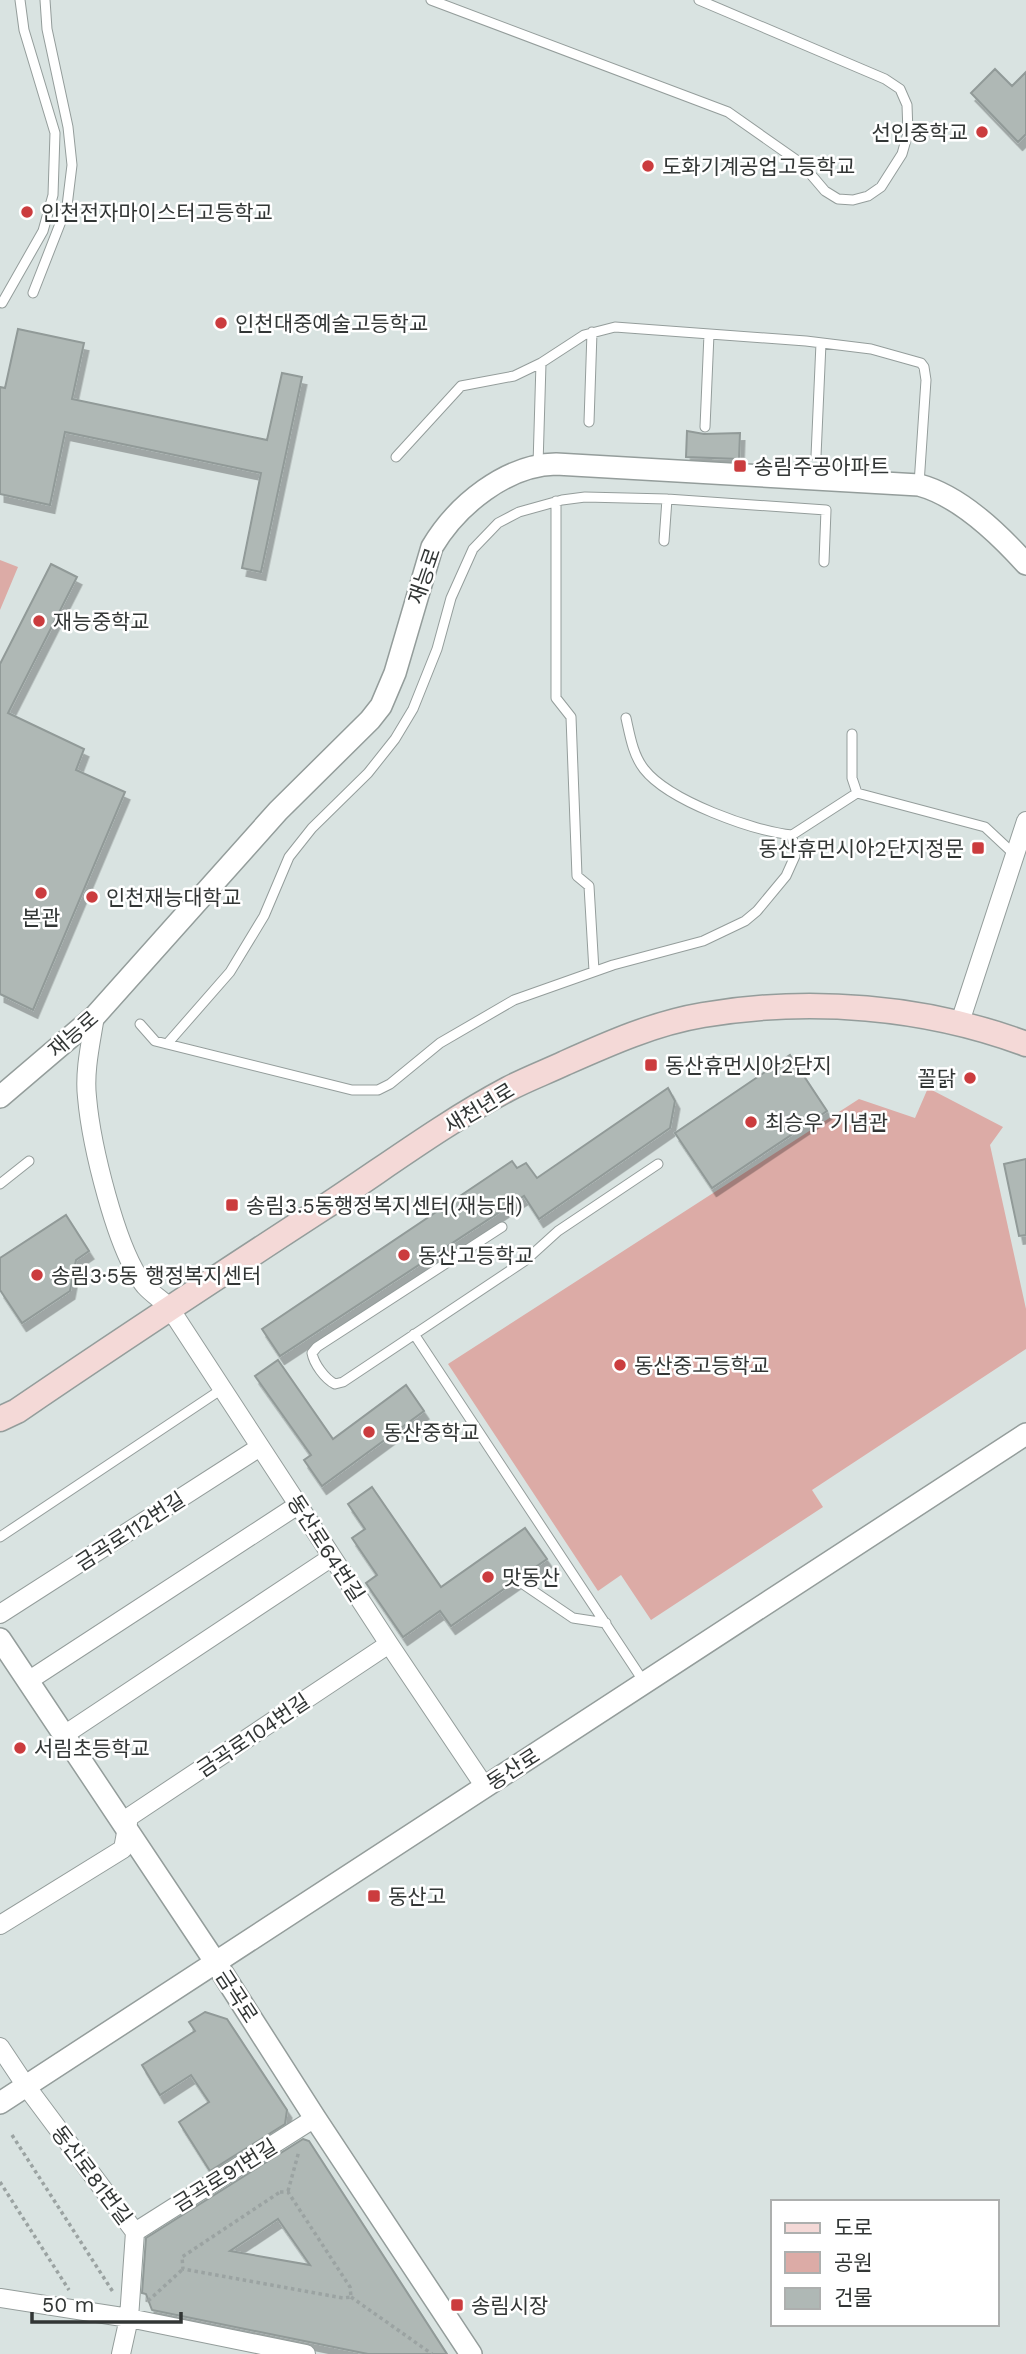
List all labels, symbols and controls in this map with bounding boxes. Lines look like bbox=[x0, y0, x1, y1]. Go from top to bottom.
place label: 선인중학교 bbox=[871, 120, 968, 145]
marker: 선인중학교 bbox=[974, 124, 990, 140]
place label: 도화기계공업고등학교 bbox=[662, 154, 855, 179]
marker: 도화기계공업고등학교 bbox=[640, 158, 656, 174]
place label: 인천전자마이스터고등학교 bbox=[41, 200, 273, 225]
marker: 인천전자마이스터고등학교 bbox=[19, 204, 35, 220]
place label: 인천대중예술고등학교 bbox=[235, 311, 428, 336]
marker: 인천대중예술고등학교 bbox=[213, 315, 229, 331]
place label: 송림주공아파트 bbox=[754, 454, 889, 479]
marker: 송림주공아파트 bbox=[732, 458, 748, 474]
street label: 재능로 bbox=[403, 545, 445, 607]
place label: 재능중학교 bbox=[53, 609, 150, 634]
marker: 재능중학교 bbox=[31, 613, 47, 629]
place label: 동산휴먼시아2단지정문 bbox=[759, 836, 964, 861]
marker: 동산휴먼시아2단지정문 bbox=[970, 840, 986, 856]
marker: 본관 bbox=[33, 885, 49, 901]
place label: 인천재능대학교 bbox=[106, 885, 241, 910]
marker: 인천재능대학교 bbox=[84, 889, 100, 905]
place label: 본관 bbox=[22, 905, 60, 930]
street label: 재능로 bbox=[43, 1006, 103, 1062]
place label: 동산휴먼시아2단지 bbox=[665, 1053, 832, 1078]
marker: 동산휴먼시아2단지 bbox=[643, 1057, 659, 1073]
place label: 꼴닭 bbox=[917, 1066, 956, 1091]
marker: 꼴닭 bbox=[962, 1070, 978, 1086]
street label: 새천년로 bbox=[439, 1077, 519, 1139]
place label: 최승우 기념관 bbox=[765, 1110, 888, 1135]
marker: 최승우 기념관 bbox=[743, 1114, 759, 1130]
place label: 송림3.5동행정복지센터(재능대) bbox=[246, 1193, 523, 1218]
marker: 송림3.5동행정복지센터(재능대) bbox=[224, 1197, 240, 1213]
place label: 동산고등학교 bbox=[418, 1243, 534, 1268]
marker: 동산고등학교 bbox=[396, 1247, 412, 1263]
place label: 송림3·5동 행정복지센터 bbox=[51, 1263, 261, 1288]
marker: 송림3·5동 행정복지센터 bbox=[29, 1267, 45, 1283]
place label: 동산중고등학교 bbox=[634, 1353, 769, 1378]
marker: 동산중고등학교 bbox=[612, 1357, 628, 1373]
place label: 동산중학교 bbox=[383, 1420, 480, 1445]
marker: 동산중학교 bbox=[361, 1424, 377, 1440]
street label: 금곡로112번길 bbox=[71, 1486, 189, 1576]
street label: 동산로64번길 bbox=[282, 1490, 370, 1606]
place label: 맛동산 bbox=[502, 1565, 560, 1590]
marker: 맛동산 bbox=[480, 1569, 496, 1585]
street label: 금곡로104번길 bbox=[192, 1688, 314, 1782]
place label: 서림초등학교 bbox=[34, 1736, 150, 1761]
marker: 서림초등학교 bbox=[12, 1740, 28, 1756]
street label: 동산로 bbox=[482, 1743, 544, 1795]
place label: 동산고 bbox=[388, 1884, 446, 1909]
marker: 동산고 bbox=[366, 1888, 382, 1904]
street label: 금곡로 bbox=[211, 1965, 263, 2027]
street label: 동산로81번길 bbox=[47, 2120, 137, 2230]
street label: 금곡로91번길 bbox=[168, 2133, 282, 2217]
legend bbox=[771, 2200, 998, 2326]
text: 도로 bbox=[834, 2215, 873, 2240]
text: 공원 bbox=[834, 2250, 873, 2275]
scale bar bbox=[32, 2280, 180, 2324]
text: 건물 bbox=[834, 2285, 873, 2310]
text: 50 m bbox=[42, 2292, 94, 2317]
place label: 송림시장 bbox=[471, 2293, 548, 2318]
marker: 송림시장 bbox=[449, 2297, 465, 2313]

